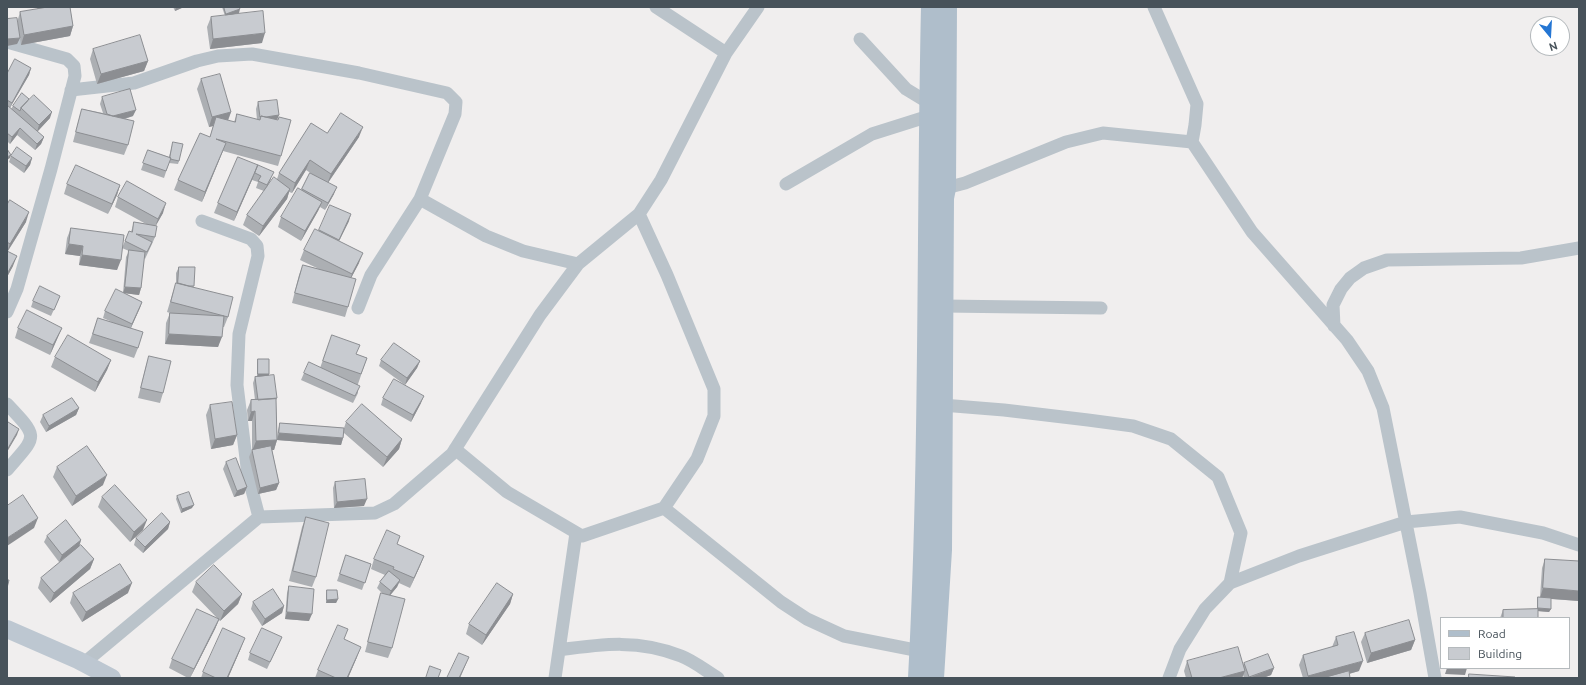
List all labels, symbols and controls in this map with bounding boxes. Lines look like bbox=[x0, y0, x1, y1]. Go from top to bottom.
north arrow bbox=[1530, 16, 1570, 56]
text: N bbox=[1548, 39, 1559, 53]
legend bbox=[1440, 617, 1570, 669]
text: Road bbox=[1478, 627, 1506, 640]
text: Building bbox=[1478, 647, 1522, 660]

